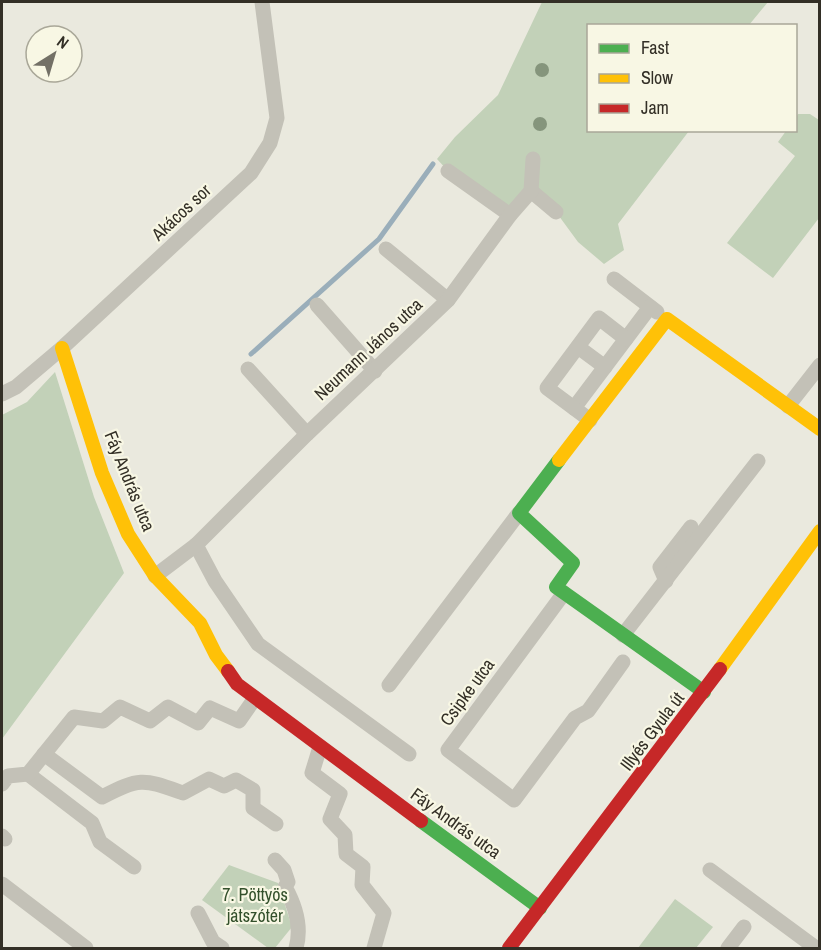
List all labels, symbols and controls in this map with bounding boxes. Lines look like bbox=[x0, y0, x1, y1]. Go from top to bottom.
north arrow bbox=[24, 24, 84, 84]
legend bbox=[587, 24, 797, 132]
text: N bbox=[53, 30, 73, 54]
text: Fast bbox=[641, 35, 669, 60]
text: Slow bbox=[641, 65, 673, 90]
text: Jam bbox=[641, 95, 669, 120]
street label: Akácos sor bbox=[145, 178, 216, 247]
street label: Neumann János utca bbox=[308, 292, 428, 406]
street label: Fáy András utca bbox=[99, 427, 161, 535]
street label: Csipke utca bbox=[434, 653, 500, 731]
street label: Illyés Gyula út bbox=[614, 686, 690, 776]
street label: Fáy András utca bbox=[406, 782, 506, 864]
park label: 7. Pöttyös játszótér bbox=[222, 882, 288, 928]

